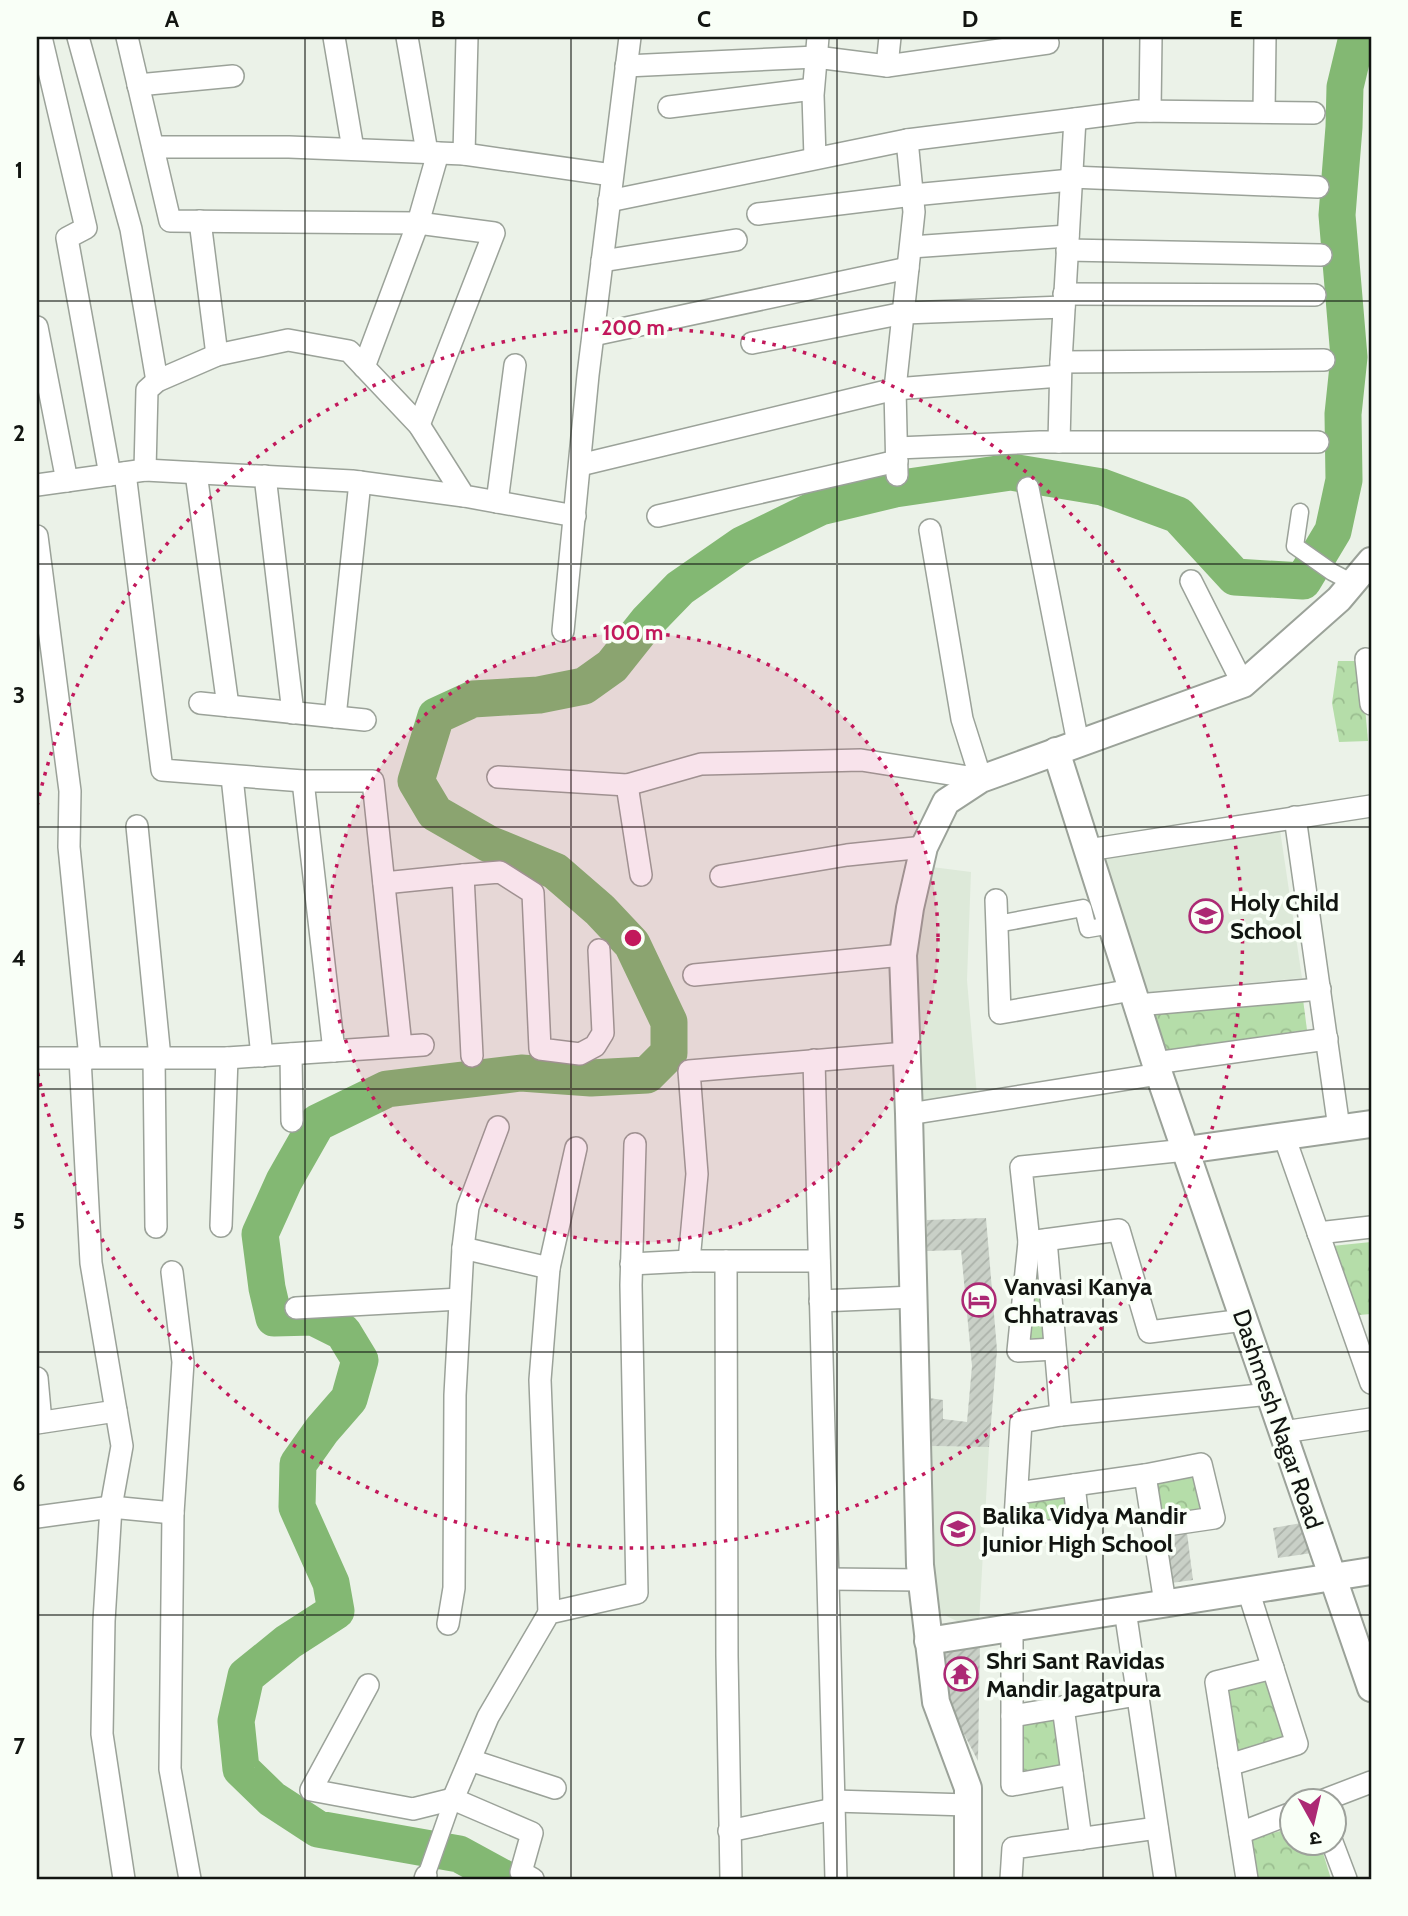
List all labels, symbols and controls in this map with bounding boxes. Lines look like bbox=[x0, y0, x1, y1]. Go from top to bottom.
text: A bbox=[165, 5, 180, 33]
text: B bbox=[431, 5, 445, 33]
text: C bbox=[697, 5, 711, 33]
text: D bbox=[962, 5, 978, 33]
text: E bbox=[1229, 5, 1243, 33]
text: 1 bbox=[15, 156, 23, 184]
text: 200 m bbox=[601, 315, 665, 340]
text: 2 bbox=[13, 419, 25, 447]
text: 100 m bbox=[603, 620, 663, 645]
text: 3 bbox=[13, 681, 25, 709]
place label: Holy Child School bbox=[1230, 888, 1339, 945]
school or university icon: Holy Child School bbox=[1187, 897, 1225, 935]
centre of rings bbox=[621, 926, 645, 950]
text: 4 bbox=[12, 944, 26, 972]
text: 5 bbox=[13, 1207, 25, 1235]
place label: Vanvasi Kanya Chhatravas bbox=[1004, 1272, 1152, 1329]
hotel icon: Vanvasi Kanya Chhatravas bbox=[960, 1281, 998, 1319]
street label: Dashmesh Nagar Road bbox=[1227, 1306, 1329, 1532]
text: 6 bbox=[13, 1469, 25, 1497]
place label: Balika Vidya Mandir Junior High School bbox=[981, 1501, 1187, 1558]
school or university icon: Balika Vidya Mandir Junior High School bbox=[939, 1510, 977, 1548]
place label: Shri Sant Ravidas Mandir Jagatpura bbox=[986, 1646, 1165, 1703]
temple icon: Shri Sant Ravidas Mandir Jagatpura bbox=[942, 1655, 980, 1693]
text: 7 bbox=[13, 1732, 25, 1760]
north arrow bbox=[1278, 1786, 1348, 1856]
text: उ bbox=[1307, 1826, 1322, 1851]

